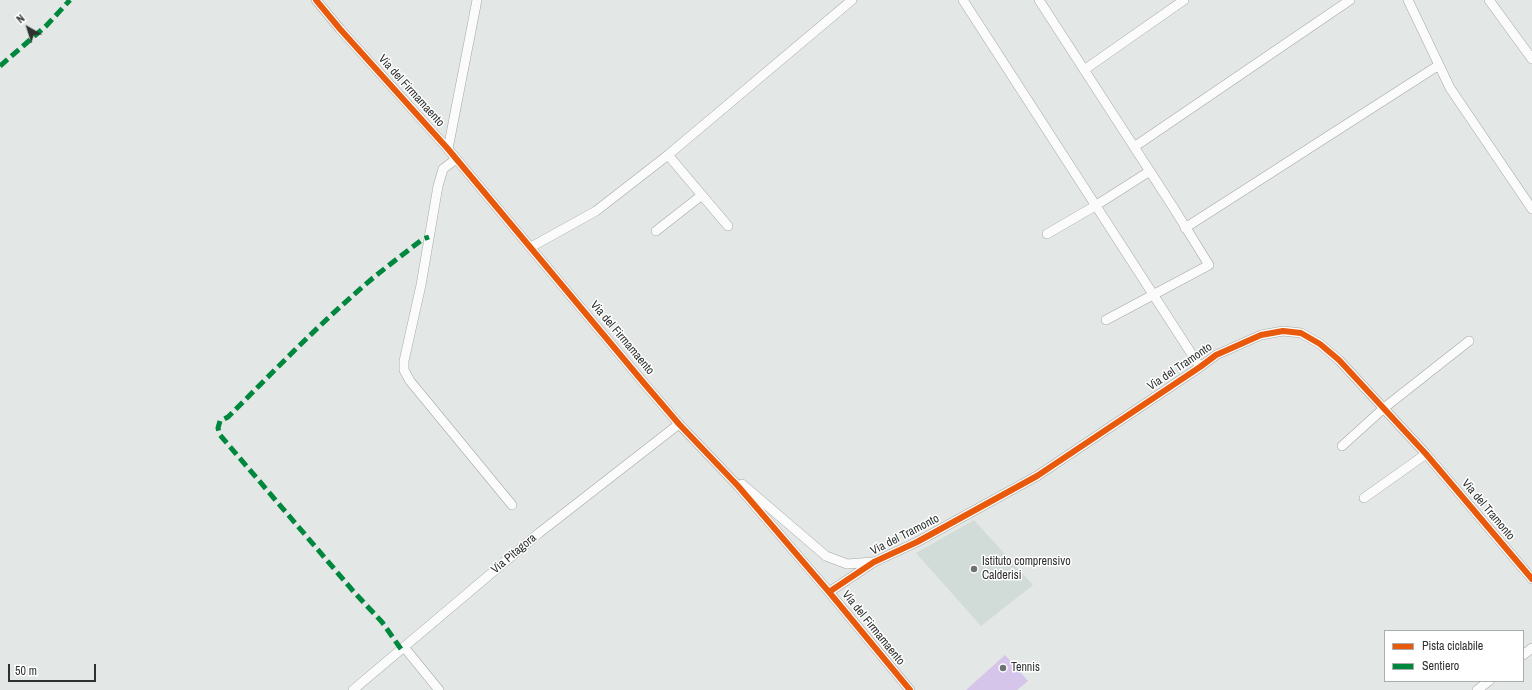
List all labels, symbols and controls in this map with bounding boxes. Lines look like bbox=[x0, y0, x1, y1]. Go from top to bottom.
north arrow bbox=[8, 8, 48, 48]
text: N bbox=[14, 11, 27, 26]
street label: Via del Firmamaento bbox=[375, 52, 447, 130]
street label: Via del Firmamaento bbox=[587, 298, 657, 378]
street label: Via del Tramonto bbox=[1145, 340, 1215, 394]
street label: Via del Tramonto bbox=[1458, 477, 1518, 543]
street label: Via del Tramonto bbox=[868, 512, 942, 558]
street label: Via Pitagora bbox=[488, 531, 540, 577]
place label: Istituto comprensivo Calderisi bbox=[982, 555, 1071, 583]
marker: Istituto comprensivo Calderisi bbox=[969, 564, 979, 574]
street label: Via del Firmamaento bbox=[839, 588, 907, 668]
legend bbox=[1384, 630, 1524, 682]
text: Pista ciclabile bbox=[1422, 638, 1483, 654]
scale bar bbox=[10, 656, 98, 682]
text: Sentiero bbox=[1422, 658, 1459, 674]
place label: Tennis bbox=[1011, 661, 1040, 675]
text: 50 m bbox=[15, 663, 37, 679]
marker: Tennis bbox=[998, 663, 1008, 673]

